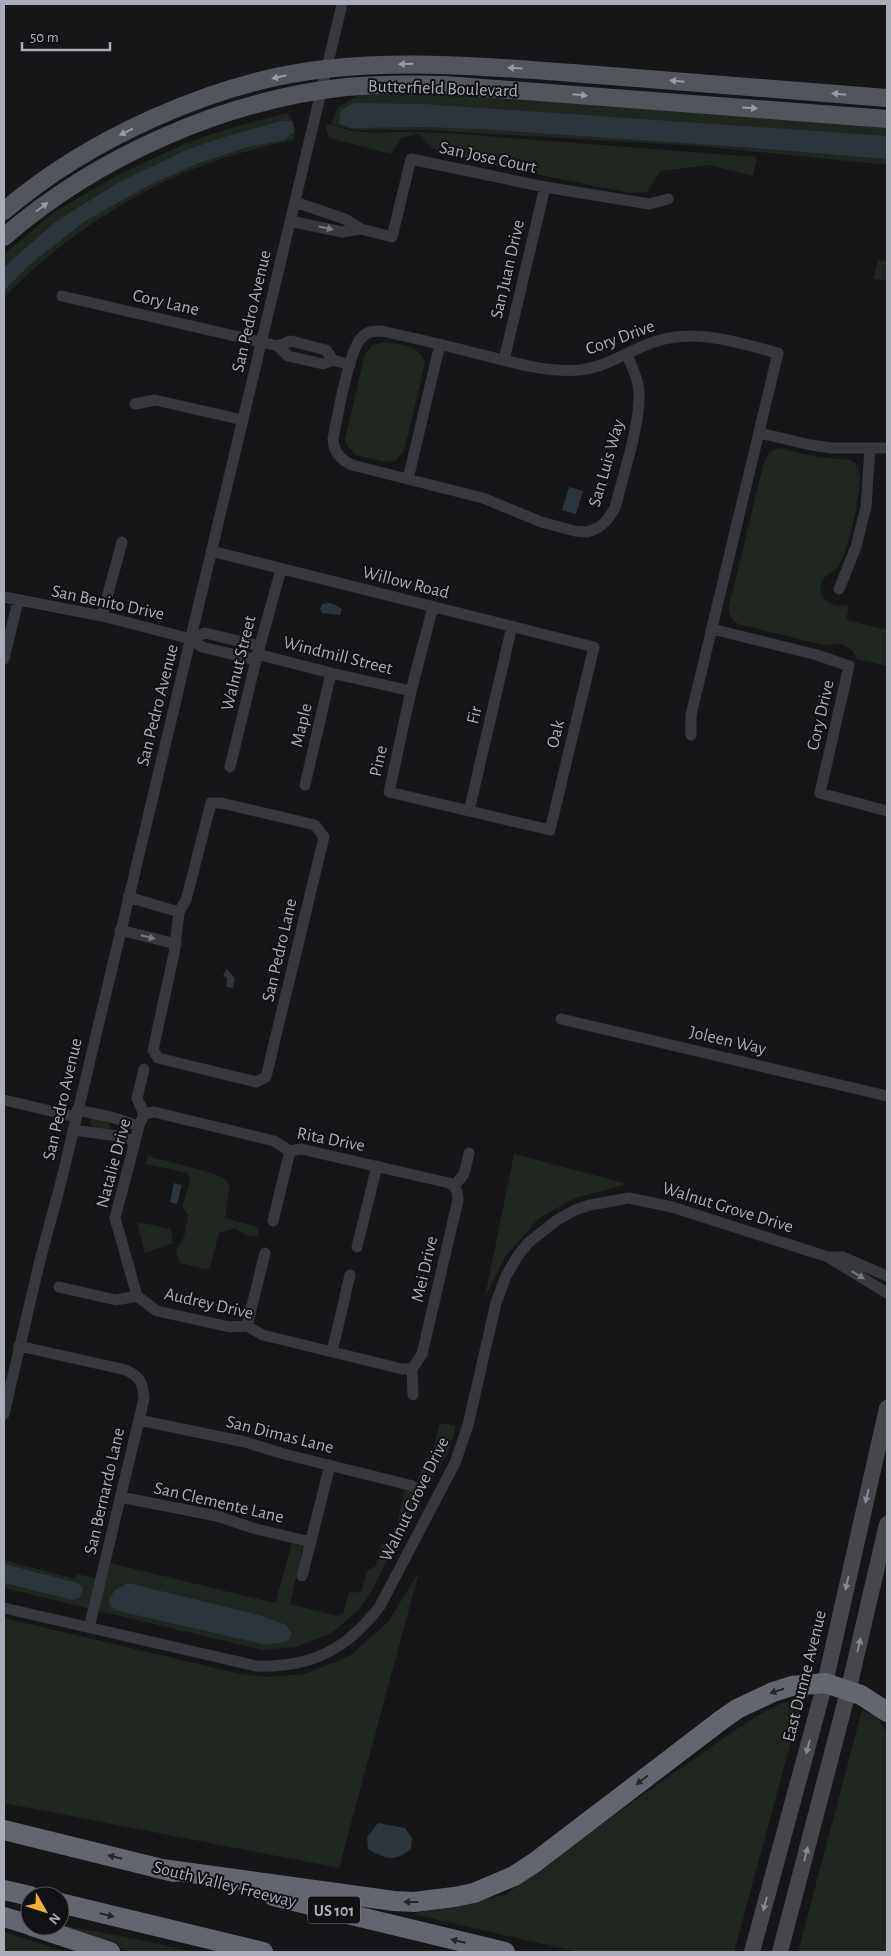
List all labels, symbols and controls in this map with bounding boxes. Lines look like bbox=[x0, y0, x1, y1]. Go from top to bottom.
scale bar bbox=[22, 20, 110, 52]
text: 50 m bbox=[30, 30, 59, 45]
one-way arrow bbox=[398, 60, 414, 68]
one-way arrow bbox=[506, 64, 522, 72]
one-way arrow bbox=[271, 73, 286, 81]
street label: Butterfield Boulevard bbox=[368, 77, 518, 101]
one-way arrow bbox=[668, 77, 684, 85]
one-way arrow bbox=[830, 90, 846, 98]
one-way arrow bbox=[572, 91, 588, 99]
one-way arrow bbox=[742, 105, 758, 113]
one-way arrow bbox=[119, 128, 133, 136]
street label: San Jose Court bbox=[438, 139, 538, 177]
one-way arrow bbox=[35, 201, 48, 212]
street label: San Juan Drive bbox=[488, 218, 528, 320]
one-way arrow bbox=[318, 225, 334, 233]
street label: San Pedro Avenue bbox=[229, 248, 275, 374]
street label: Cory Lane bbox=[131, 287, 201, 319]
street label: Cory Drive bbox=[584, 317, 657, 359]
street label: San Luis Way bbox=[586, 417, 628, 509]
street label: Willow Road bbox=[360, 563, 451, 602]
street label: San Benito Drive bbox=[50, 582, 166, 624]
street label: Walnut Street bbox=[218, 614, 260, 713]
street label: Windmill Street bbox=[281, 634, 395, 678]
street label: San Pedro Avenue bbox=[134, 642, 182, 768]
street label: Cory Drive bbox=[804, 678, 838, 752]
street label: Maple bbox=[288, 702, 316, 749]
street label: Fir bbox=[464, 704, 486, 726]
street label: Oak bbox=[544, 718, 568, 750]
street label: Pine bbox=[367, 744, 391, 778]
street label: San Pedro Lane bbox=[259, 897, 301, 1004]
one-way arrow bbox=[140, 933, 155, 941]
street label: Joleen Way bbox=[688, 1023, 768, 1059]
street label: San Pedro Avenue bbox=[40, 1036, 86, 1162]
street label: Natalie Drive bbox=[93, 1117, 135, 1210]
street label: Rita Drive bbox=[295, 1125, 366, 1155]
street label: Walnut Grove Drive bbox=[660, 1179, 795, 1236]
street label: Mei Drive bbox=[409, 1235, 441, 1304]
one-way arrow bbox=[851, 1270, 864, 1279]
street label: Audrey Drive bbox=[163, 1285, 255, 1323]
street label: San Dimas Lane bbox=[224, 1413, 335, 1457]
street label: San Bernardo Lane bbox=[82, 1426, 128, 1556]
street label: Walnut Grove Drive bbox=[377, 1434, 453, 1564]
street label: San Clemente Lane bbox=[152, 1479, 285, 1527]
one-way arrow bbox=[862, 1488, 870, 1504]
one-way arrow bbox=[843, 1576, 851, 1591]
street label: East Dunne Avenue bbox=[780, 1609, 830, 1744]
one-way arrow bbox=[855, 1637, 863, 1652]
one-way arrow bbox=[769, 1687, 784, 1695]
one-way arrow bbox=[803, 1740, 811, 1755]
one-way arrow bbox=[635, 1775, 649, 1785]
one-way arrow bbox=[802, 1847, 810, 1862]
one-way arrow bbox=[107, 1853, 122, 1861]
street label: South Valley Freeway bbox=[151, 1858, 298, 1912]
north arrow bbox=[20, 1886, 70, 1936]
road number: US 101 bbox=[308, 1896, 360, 1924]
one-way arrow bbox=[761, 1897, 769, 1912]
one-way arrow bbox=[403, 1898, 419, 1906]
text: N bbox=[46, 1910, 63, 1927]
one-way arrow bbox=[100, 1911, 115, 1919]
one-way arrow bbox=[450, 1937, 465, 1945]

